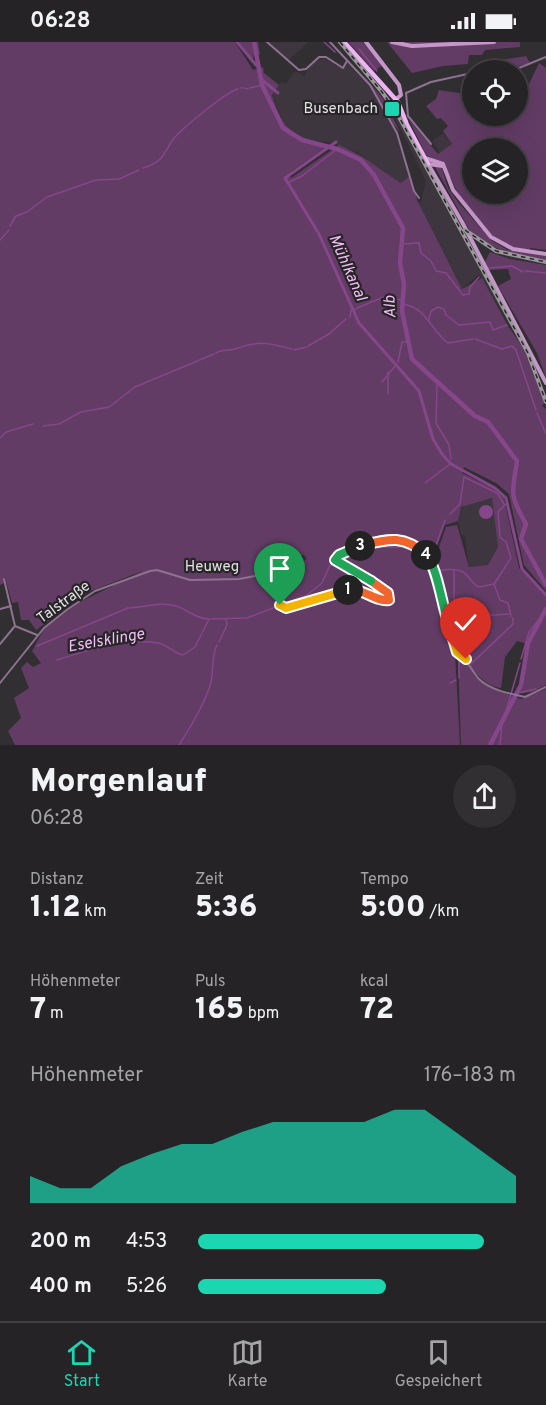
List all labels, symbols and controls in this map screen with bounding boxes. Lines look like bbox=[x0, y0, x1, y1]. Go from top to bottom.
text: 06:28 bbox=[30, 8, 91, 35]
map controls bbox=[462, 60, 528, 204]
button: locate bbox=[462, 60, 528, 126]
place label: Busenbach bbox=[303, 100, 378, 119]
marker: Busenbach bbox=[383, 100, 401, 118]
button: layers bbox=[462, 138, 528, 204]
water label: Mühlkanal bbox=[323, 232, 371, 305]
water label: Alb bbox=[380, 295, 402, 319]
pin: 3 bbox=[345, 531, 375, 561]
text: 3 bbox=[355, 536, 365, 556]
pin: 4 bbox=[411, 540, 441, 570]
pin bbox=[254, 543, 305, 605]
text: 4 bbox=[421, 545, 431, 565]
icon: arrive bbox=[263, 552, 296, 585]
street label: Heuweg bbox=[185, 558, 239, 577]
pin: 1 bbox=[333, 575, 363, 605]
street label: Talstraße bbox=[34, 577, 94, 629]
text: 1 bbox=[345, 580, 351, 600]
pin bbox=[440, 597, 491, 659]
icon: check bbox=[449, 606, 482, 639]
water label: Eselsklinge bbox=[66, 624, 147, 658]
text: Morgenlauf bbox=[30, 762, 206, 804]
button: share bbox=[453, 765, 516, 828]
text: 06:28 bbox=[30, 806, 84, 832]
text: Distanz bbox=[30, 870, 84, 890]
text: Zeit bbox=[195, 870, 224, 890]
text: Tempo bbox=[360, 870, 409, 890]
text: 1.12 bbox=[30, 890, 81, 927]
text: 5:36 bbox=[195, 890, 257, 927]
text: 5:00 bbox=[360, 890, 426, 927]
text: km bbox=[81, 902, 107, 922]
text: /km bbox=[426, 902, 459, 922]
text: Höhenmeter bbox=[30, 972, 120, 992]
text: Puls bbox=[195, 972, 226, 992]
text: kcal bbox=[360, 972, 388, 992]
text: 7 bbox=[30, 992, 46, 1029]
text: 165 bbox=[195, 992, 244, 1029]
text: 72 bbox=[360, 992, 394, 1029]
text: m bbox=[46, 1004, 64, 1024]
text: bpm bbox=[244, 1004, 279, 1024]
text: Höhenmeter bbox=[30, 1063, 143, 1089]
text: 176–183 m bbox=[424, 1063, 516, 1089]
text: 200 m bbox=[30, 1229, 91, 1255]
text: 4:53 bbox=[126, 1229, 167, 1255]
text: 400 m bbox=[30, 1274, 92, 1300]
text: 5:26 bbox=[126, 1274, 167, 1300]
tab: Start bbox=[64, 1336, 100, 1392]
tab: Karte bbox=[228, 1336, 267, 1392]
tab: Gespeichert bbox=[395, 1336, 482, 1392]

